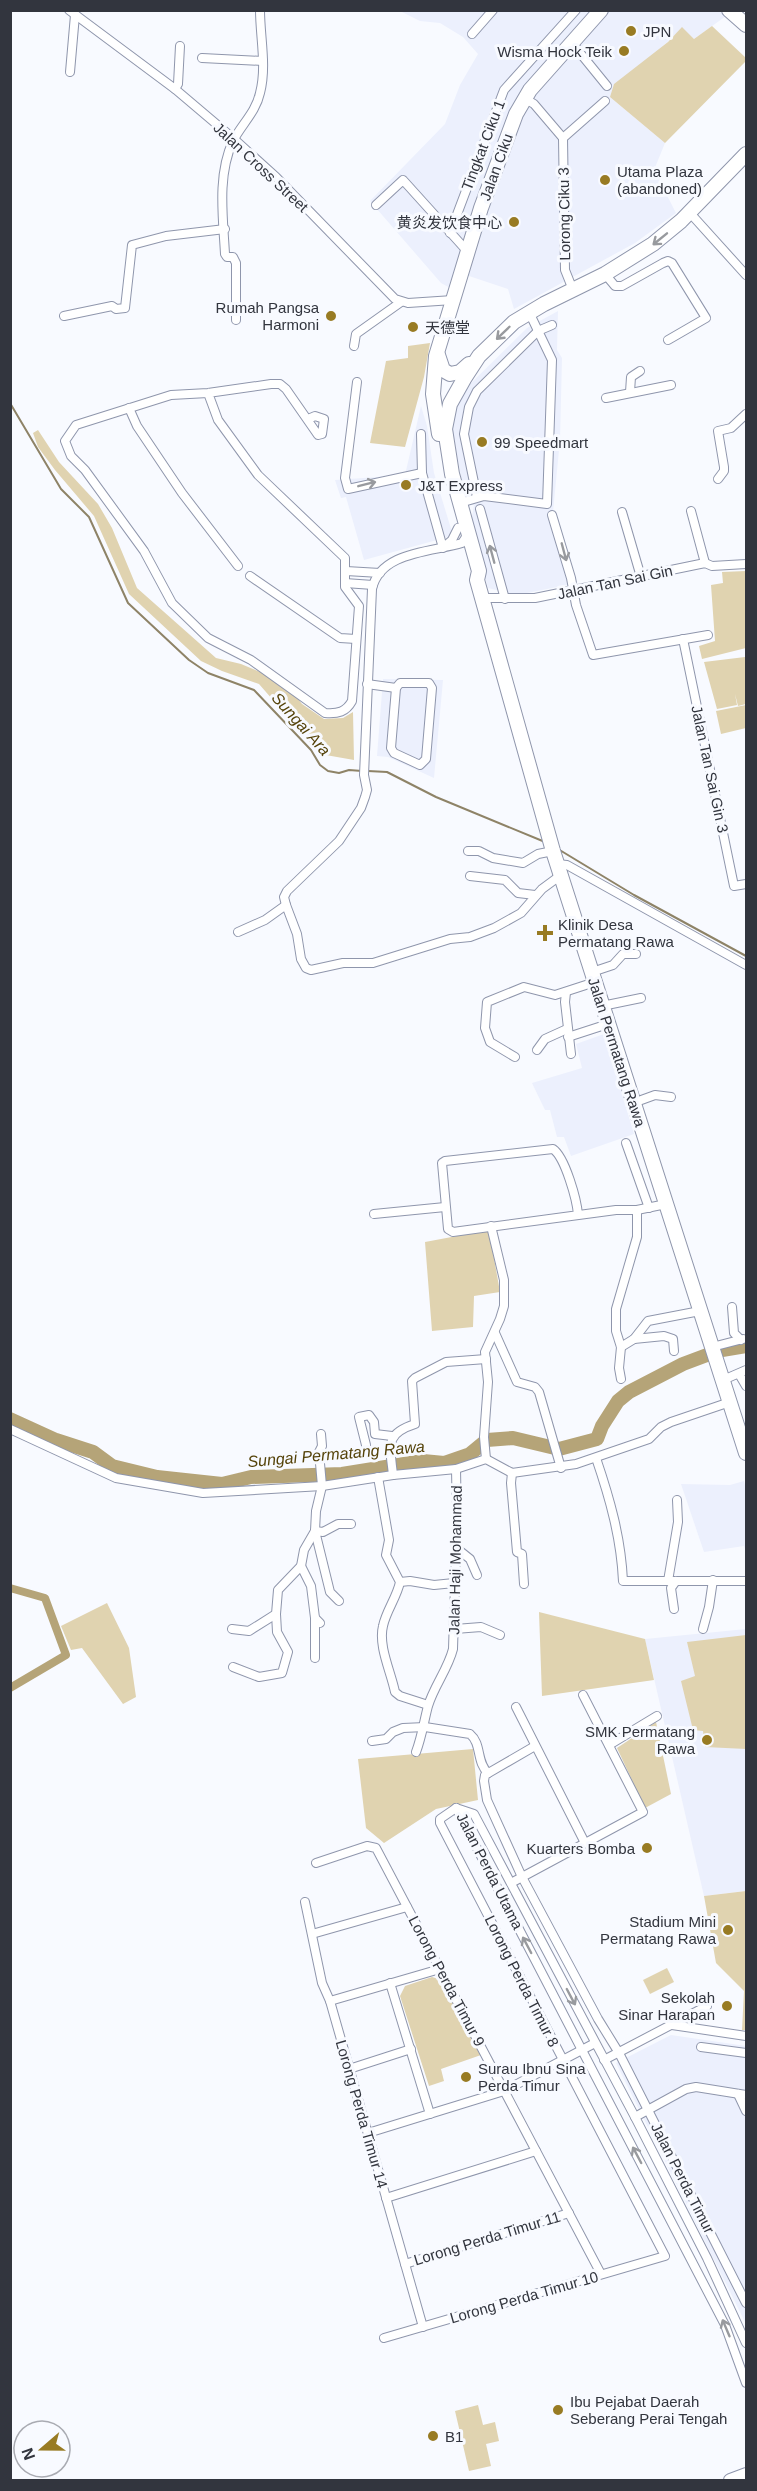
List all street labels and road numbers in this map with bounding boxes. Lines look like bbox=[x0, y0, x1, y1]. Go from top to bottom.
street label: Tingkat Ciku 1 bbox=[458, 97, 508, 193]
street label: Jalan Cross Street bbox=[210, 119, 313, 216]
street label: Jalan Ciku bbox=[476, 131, 516, 203]
street label: Lorong Ciku 3 bbox=[555, 167, 573, 261]
street label: Jalan Tan Sai Gin bbox=[556, 561, 674, 603]
street label: Jalan Tan Sai Gin 3 bbox=[688, 704, 732, 834]
street label: Jalan Permatang Rawa bbox=[585, 975, 649, 1129]
street label: Jalan Haji Mohammad bbox=[445, 1485, 465, 1635]
street label: Jalan Perda Utama bbox=[453, 1810, 527, 1933]
street label: Lorong Perda Timur 9 bbox=[405, 1913, 489, 2049]
street label: Lorong Perda Timur 8 bbox=[481, 1913, 563, 2049]
street label: Lorong Perda Timur 14 bbox=[333, 2038, 391, 2190]
street label: Jalan Perda Timur bbox=[648, 2120, 718, 2236]
street label: Lorong Perda Timur 11 bbox=[412, 2208, 562, 2268]
street label: Lorong Perda Timur 10 bbox=[448, 2268, 600, 2326]

